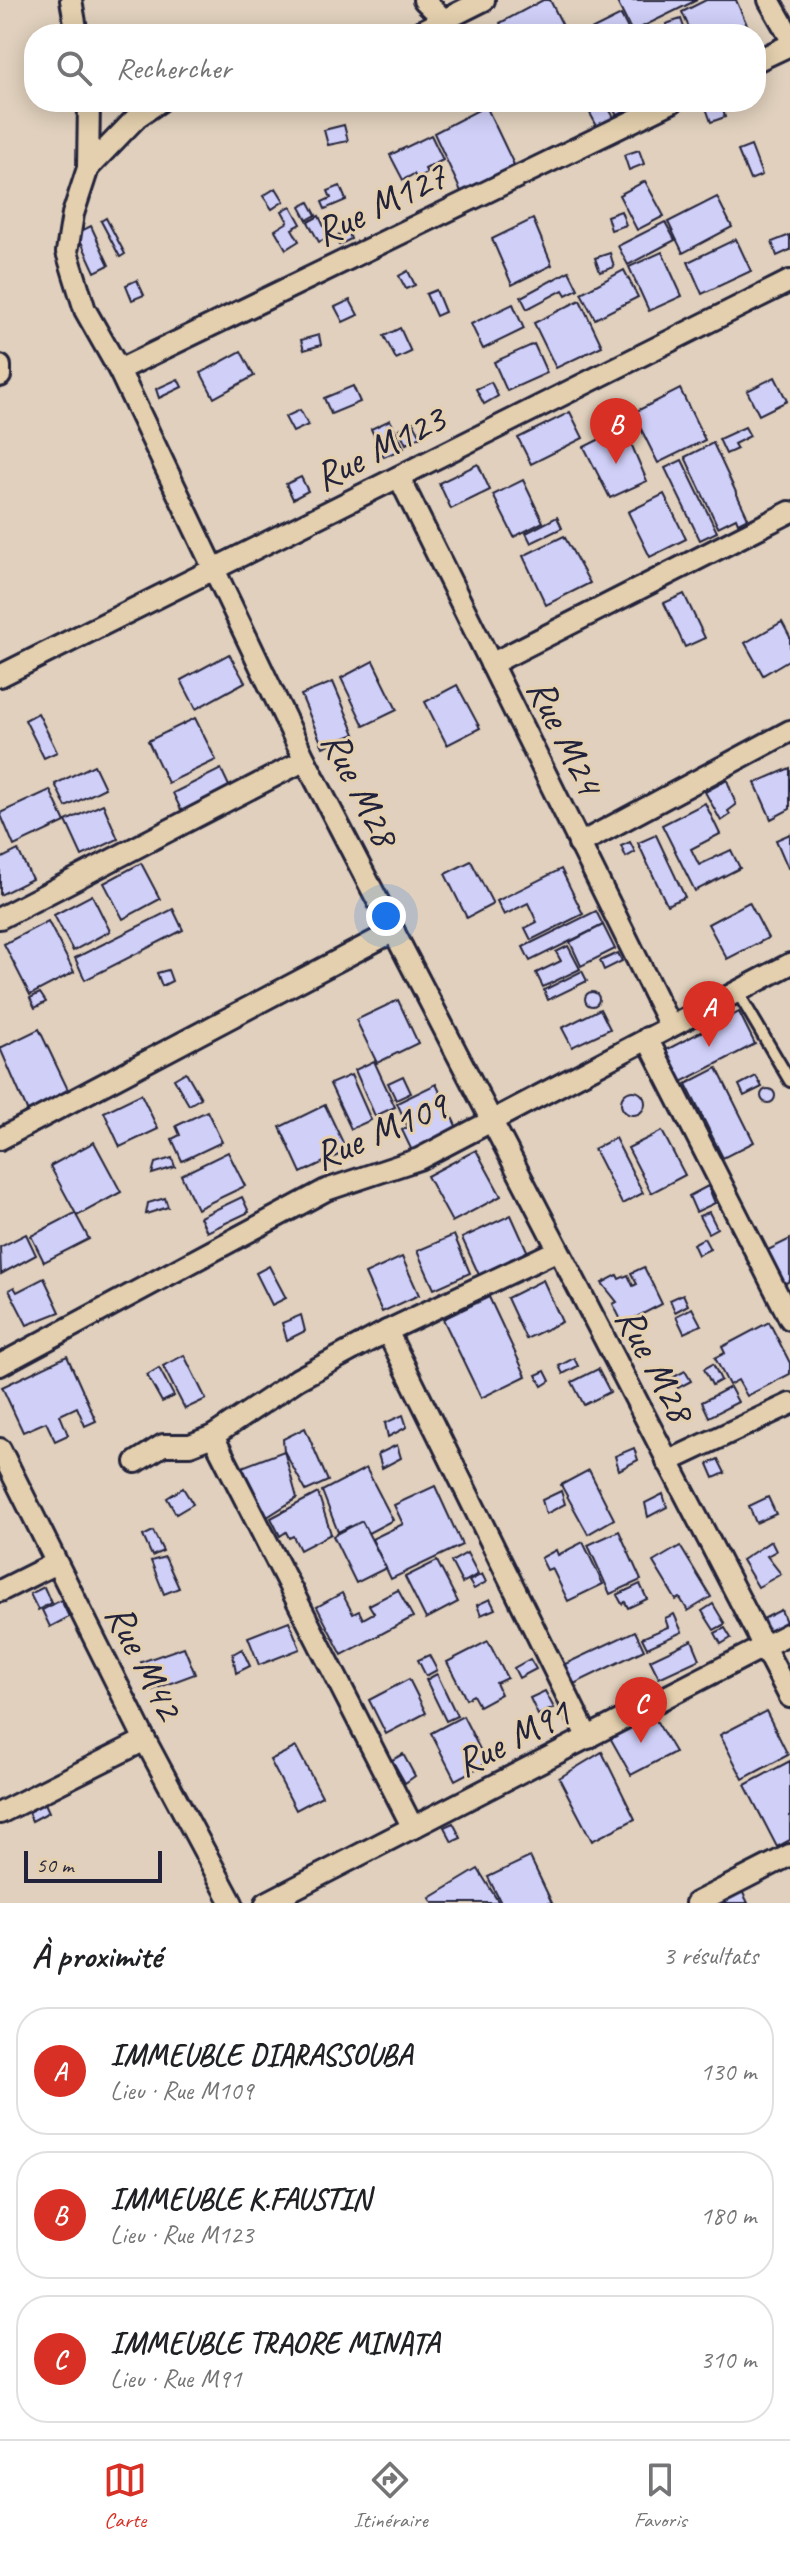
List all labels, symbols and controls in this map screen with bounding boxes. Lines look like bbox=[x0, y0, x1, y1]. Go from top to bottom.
search box bbox=[24, 24, 766, 112]
icon: search bbox=[52, 46, 96, 90]
text: Rechercher bbox=[116, 49, 231, 87]
street label: Rue M127 bbox=[306, 150, 456, 257]
street label: Rue M123 bbox=[305, 392, 456, 502]
pin: B bbox=[590, 398, 642, 464]
street label: Rue M24 bbox=[516, 670, 616, 806]
street label: Rue M28 bbox=[310, 723, 412, 858]
your location bbox=[366, 896, 406, 936]
pin: A bbox=[683, 981, 735, 1047]
street label: Rue M109 bbox=[306, 1079, 458, 1181]
street label: Rue M28 bbox=[604, 1299, 708, 1434]
street label: Rue M42 bbox=[94, 1596, 196, 1730]
pin: C bbox=[615, 1677, 667, 1743]
street label: Rue M91 bbox=[447, 1687, 580, 1788]
scale bar bbox=[24, 1847, 162, 1883]
text: 50 m bbox=[36, 1851, 73, 1879]
text: À proximité bbox=[32, 1934, 161, 1977]
text: 3 résultats bbox=[663, 1939, 758, 1972]
text: IMMEUBLE DIARASSOUBA bbox=[110, 2036, 412, 2074]
text: A bbox=[53, 2055, 67, 2088]
text: 130 m bbox=[700, 2055, 756, 2088]
text: Lieu · Rue M109 bbox=[110, 2074, 253, 2107]
text: IMMEUBLE K.FAUSTIN bbox=[110, 2180, 370, 2218]
text: B bbox=[53, 2199, 67, 2232]
text: 180 m bbox=[700, 2199, 756, 2232]
text: Lieu · Rue M123 bbox=[110, 2218, 253, 2251]
text: IMMEUBLE TRAORE MINATA bbox=[110, 2324, 439, 2362]
text: C bbox=[54, 2343, 66, 2376]
text: 310 m bbox=[700, 2343, 756, 2376]
text: Lieu · Rue M91 bbox=[110, 2362, 241, 2395]
tab: Carte bbox=[103, 2458, 147, 2534]
tab: Itinéraire bbox=[353, 2458, 428, 2534]
tab: Favoris bbox=[634, 2458, 687, 2534]

